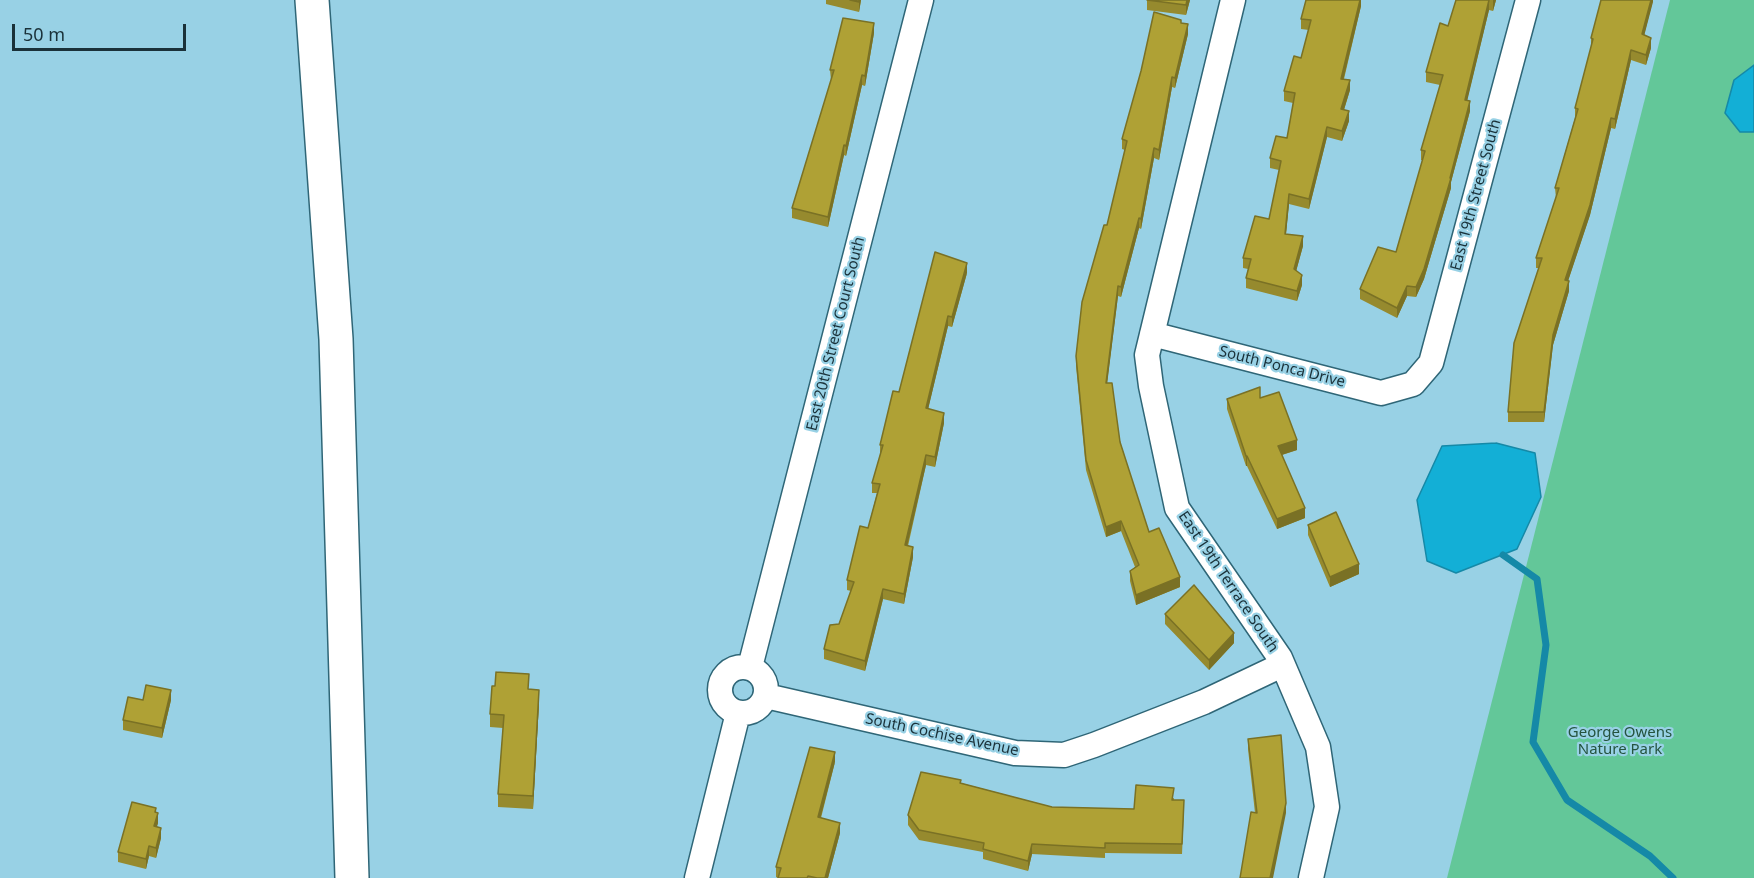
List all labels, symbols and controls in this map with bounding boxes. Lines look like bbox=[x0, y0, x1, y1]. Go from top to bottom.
scale bar bbox=[15, 12, 189, 50]
text: 50 m bbox=[23, 22, 65, 46]
street label: East 19th Street South bbox=[1447, 117, 1505, 273]
street label: East 20th Street Court South bbox=[803, 235, 869, 433]
street label: South Ponca Drive bbox=[1217, 343, 1347, 391]
street label: East 19th Terrace South bbox=[1174, 508, 1282, 656]
street label: South Cochise Avenue bbox=[864, 710, 1020, 760]
park label: George Owens Nature Park bbox=[1568, 724, 1672, 759]

